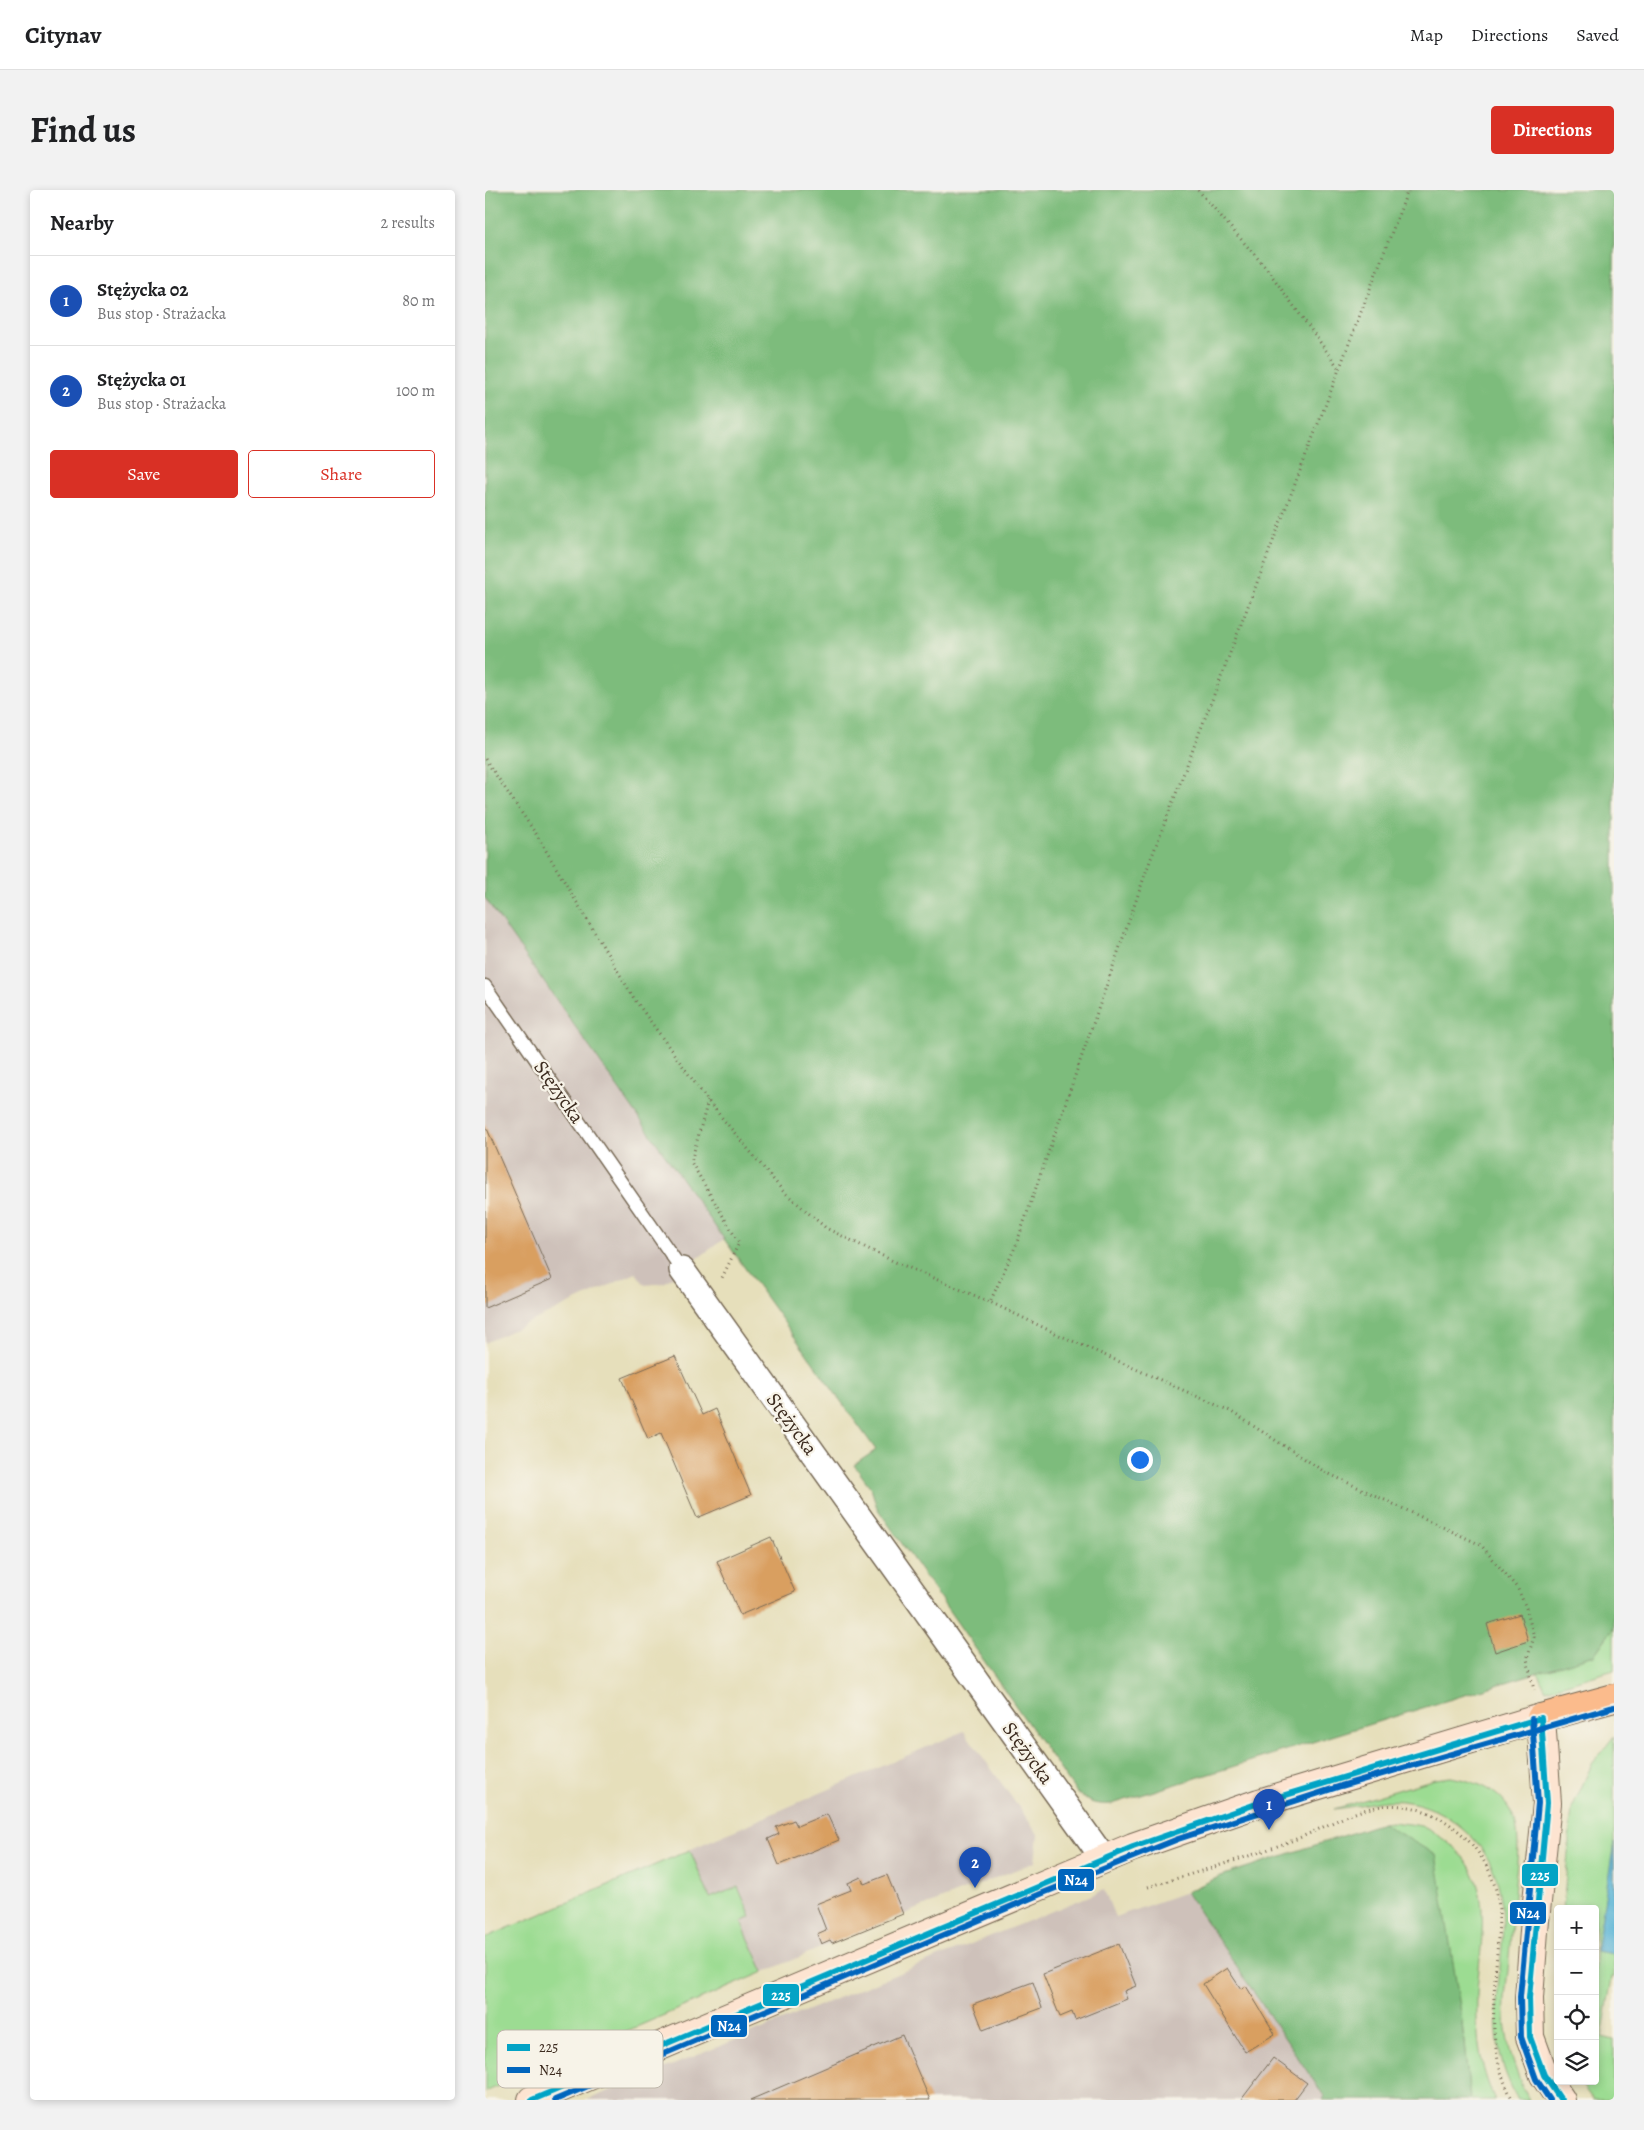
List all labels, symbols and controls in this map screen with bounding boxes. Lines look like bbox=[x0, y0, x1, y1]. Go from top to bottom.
text: Citynav bbox=[25, 19, 101, 51]
text: Map bbox=[1410, 23, 1443, 47]
text: Directions bbox=[1471, 23, 1548, 47]
text: Saved bbox=[1576, 23, 1619, 47]
text: Find us bbox=[30, 106, 136, 154]
button: Directions bbox=[1491, 106, 1614, 154]
text: Nearby bbox=[50, 209, 113, 237]
text: 2 results bbox=[380, 212, 435, 234]
text: Stężycka 02 bbox=[97, 277, 188, 303]
text: 1 bbox=[63, 290, 69, 312]
text: 80 m bbox=[402, 290, 435, 312]
text: Bus stop · Strażacka bbox=[97, 303, 226, 325]
text: Stężycka 01 bbox=[97, 367, 186, 393]
text: 2 bbox=[62, 380, 70, 402]
text: 100 m bbox=[396, 380, 435, 402]
text: Bus stop · Strażacka bbox=[97, 393, 226, 415]
button: Save bbox=[50, 450, 238, 498]
button: Share bbox=[248, 450, 435, 498]
street label: Stężycka bbox=[527, 1055, 591, 1129]
street label: Stężycka bbox=[760, 1387, 824, 1461]
your location bbox=[1127, 1447, 1153, 1473]
street label: Stężycka bbox=[996, 1716, 1060, 1790]
pin: 1 bbox=[1253, 1789, 1285, 1830]
pin: 2 bbox=[959, 1847, 991, 1888]
line badge: 225 bbox=[1521, 1863, 1559, 1887]
text: 225 bbox=[1530, 1866, 1550, 1885]
line badge: N24 bbox=[1057, 1868, 1095, 1892]
text: N24 bbox=[1064, 1871, 1088, 1890]
line badge: N24 bbox=[1509, 1901, 1547, 1925]
text: N24 bbox=[1516, 1904, 1540, 1923]
map controls bbox=[1554, 1905, 1599, 2085]
button: + bbox=[1554, 1905, 1599, 1950]
button: − bbox=[1554, 1950, 1599, 1995]
line badge: 225 bbox=[762, 1983, 800, 2007]
text: 225 bbox=[771, 1986, 791, 2005]
button: locate bbox=[1554, 1995, 1599, 2040]
line badge: N24 bbox=[710, 2014, 748, 2038]
text: N24 bbox=[717, 2017, 741, 2036]
legend bbox=[497, 2030, 663, 2088]
text: 225 bbox=[539, 2038, 558, 2057]
button: layers bbox=[1554, 2040, 1599, 2085]
text: N24 bbox=[539, 2061, 562, 2080]

